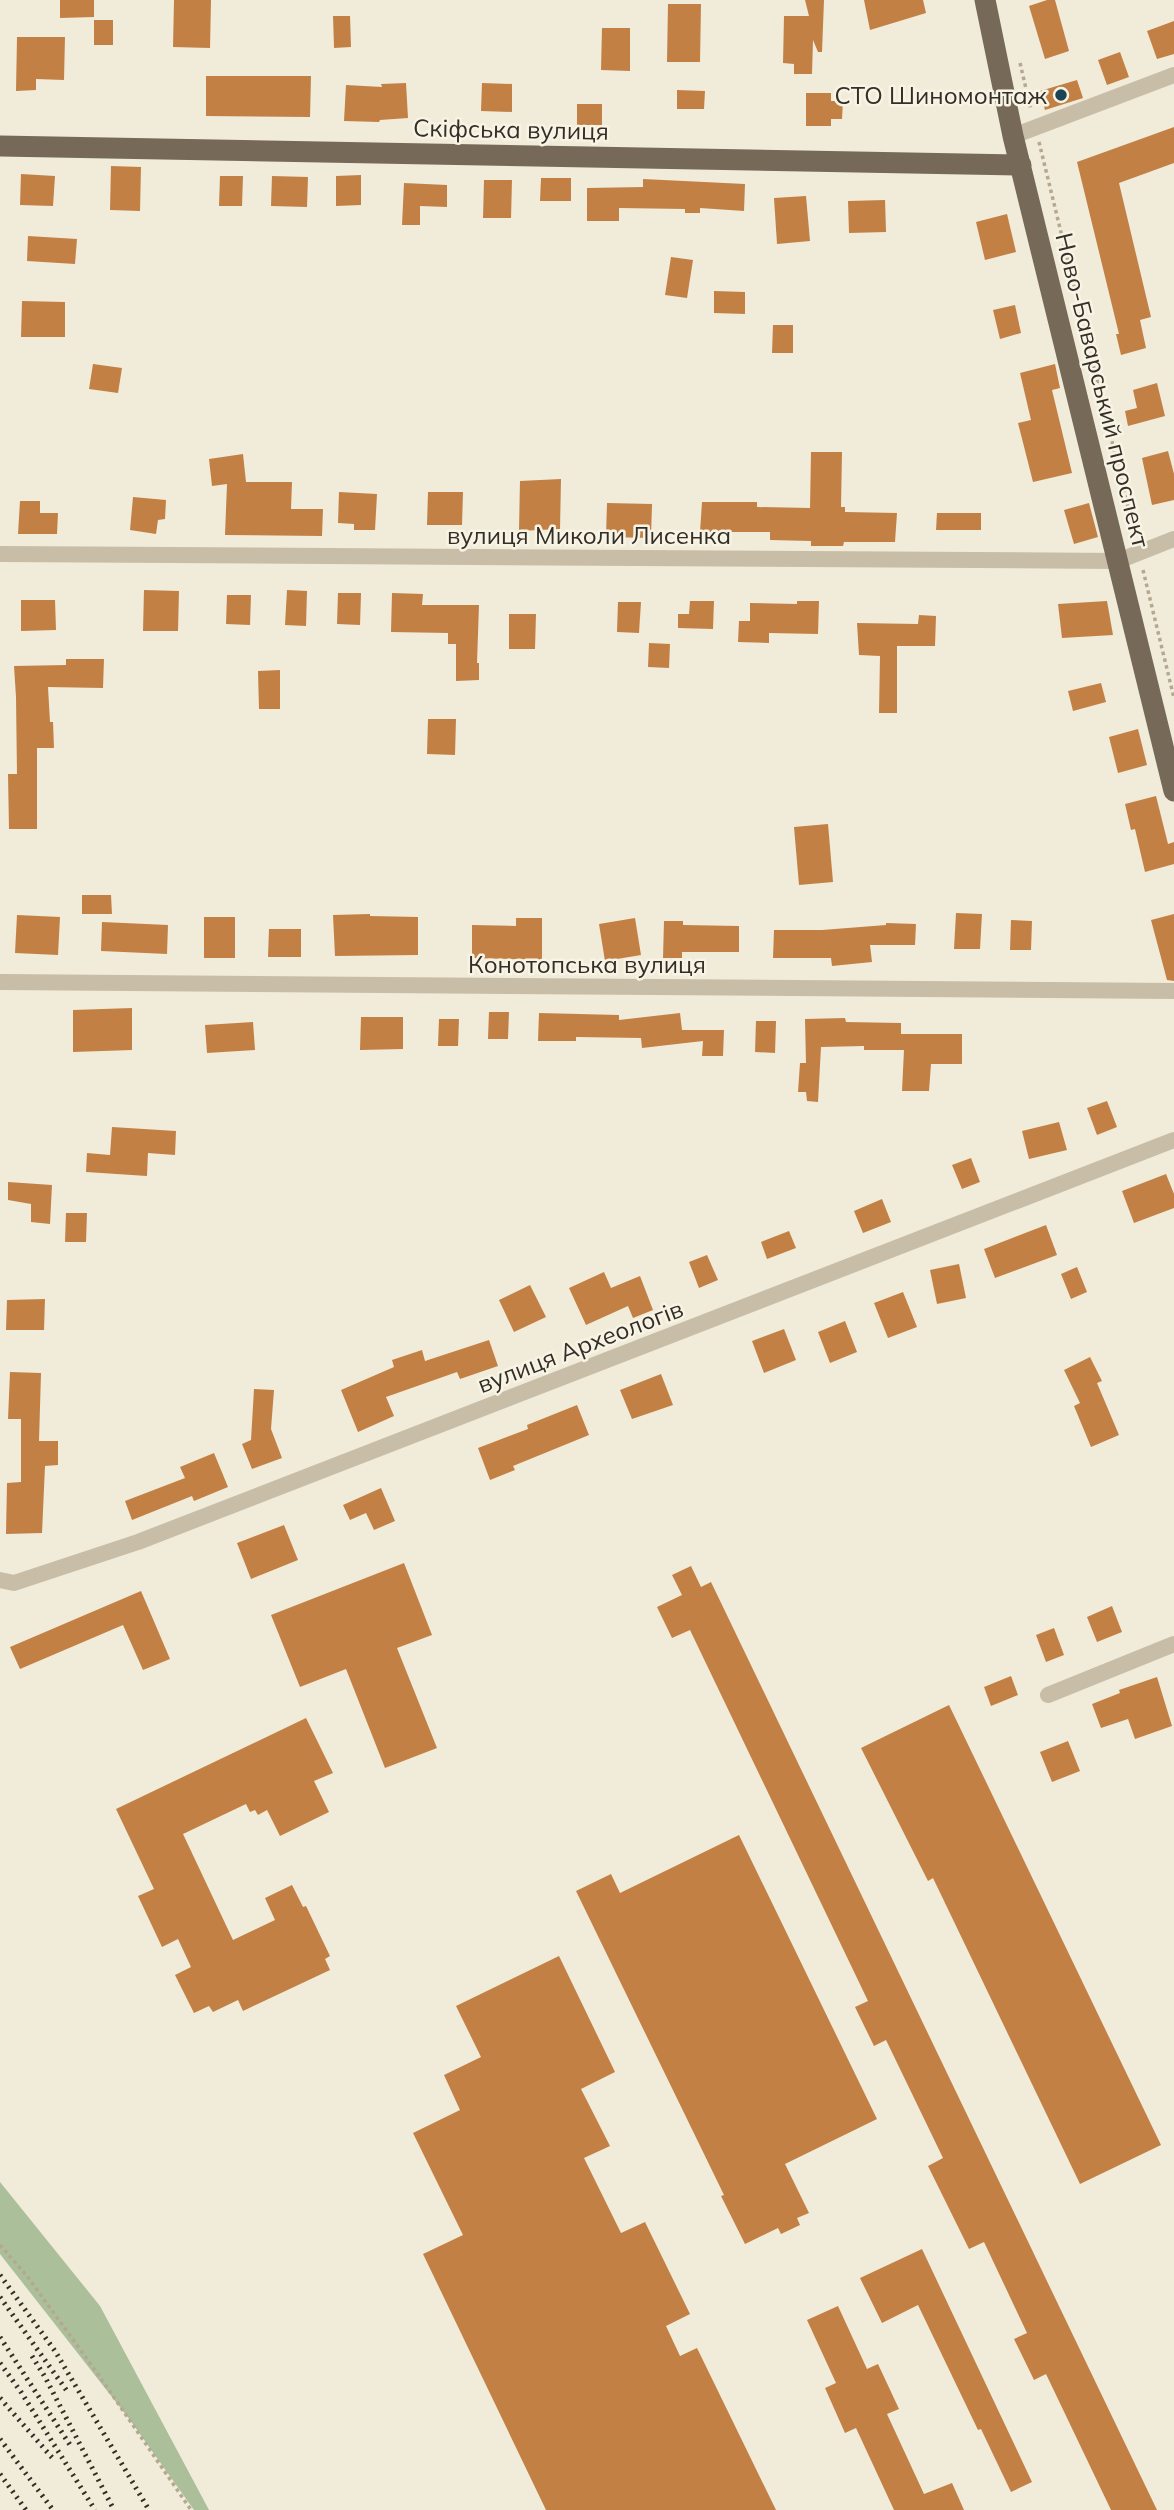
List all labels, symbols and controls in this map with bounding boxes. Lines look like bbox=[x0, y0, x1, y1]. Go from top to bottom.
place label: СТО Шиномонтаж bbox=[835, 80, 1048, 110]
marker: СТО Шиномонтаж bbox=[1053, 87, 1069, 103]
street label: Скіфська вулиця bbox=[413, 112, 609, 146]
street label: Ново-Баварський проспект bbox=[1049, 230, 1157, 551]
street label: вулиця Миколи Лисенка bbox=[447, 520, 731, 550]
street label: Конотопська вулиця bbox=[468, 949, 706, 979]
street label: вулиця Археологів bbox=[473, 1293, 687, 1399]

